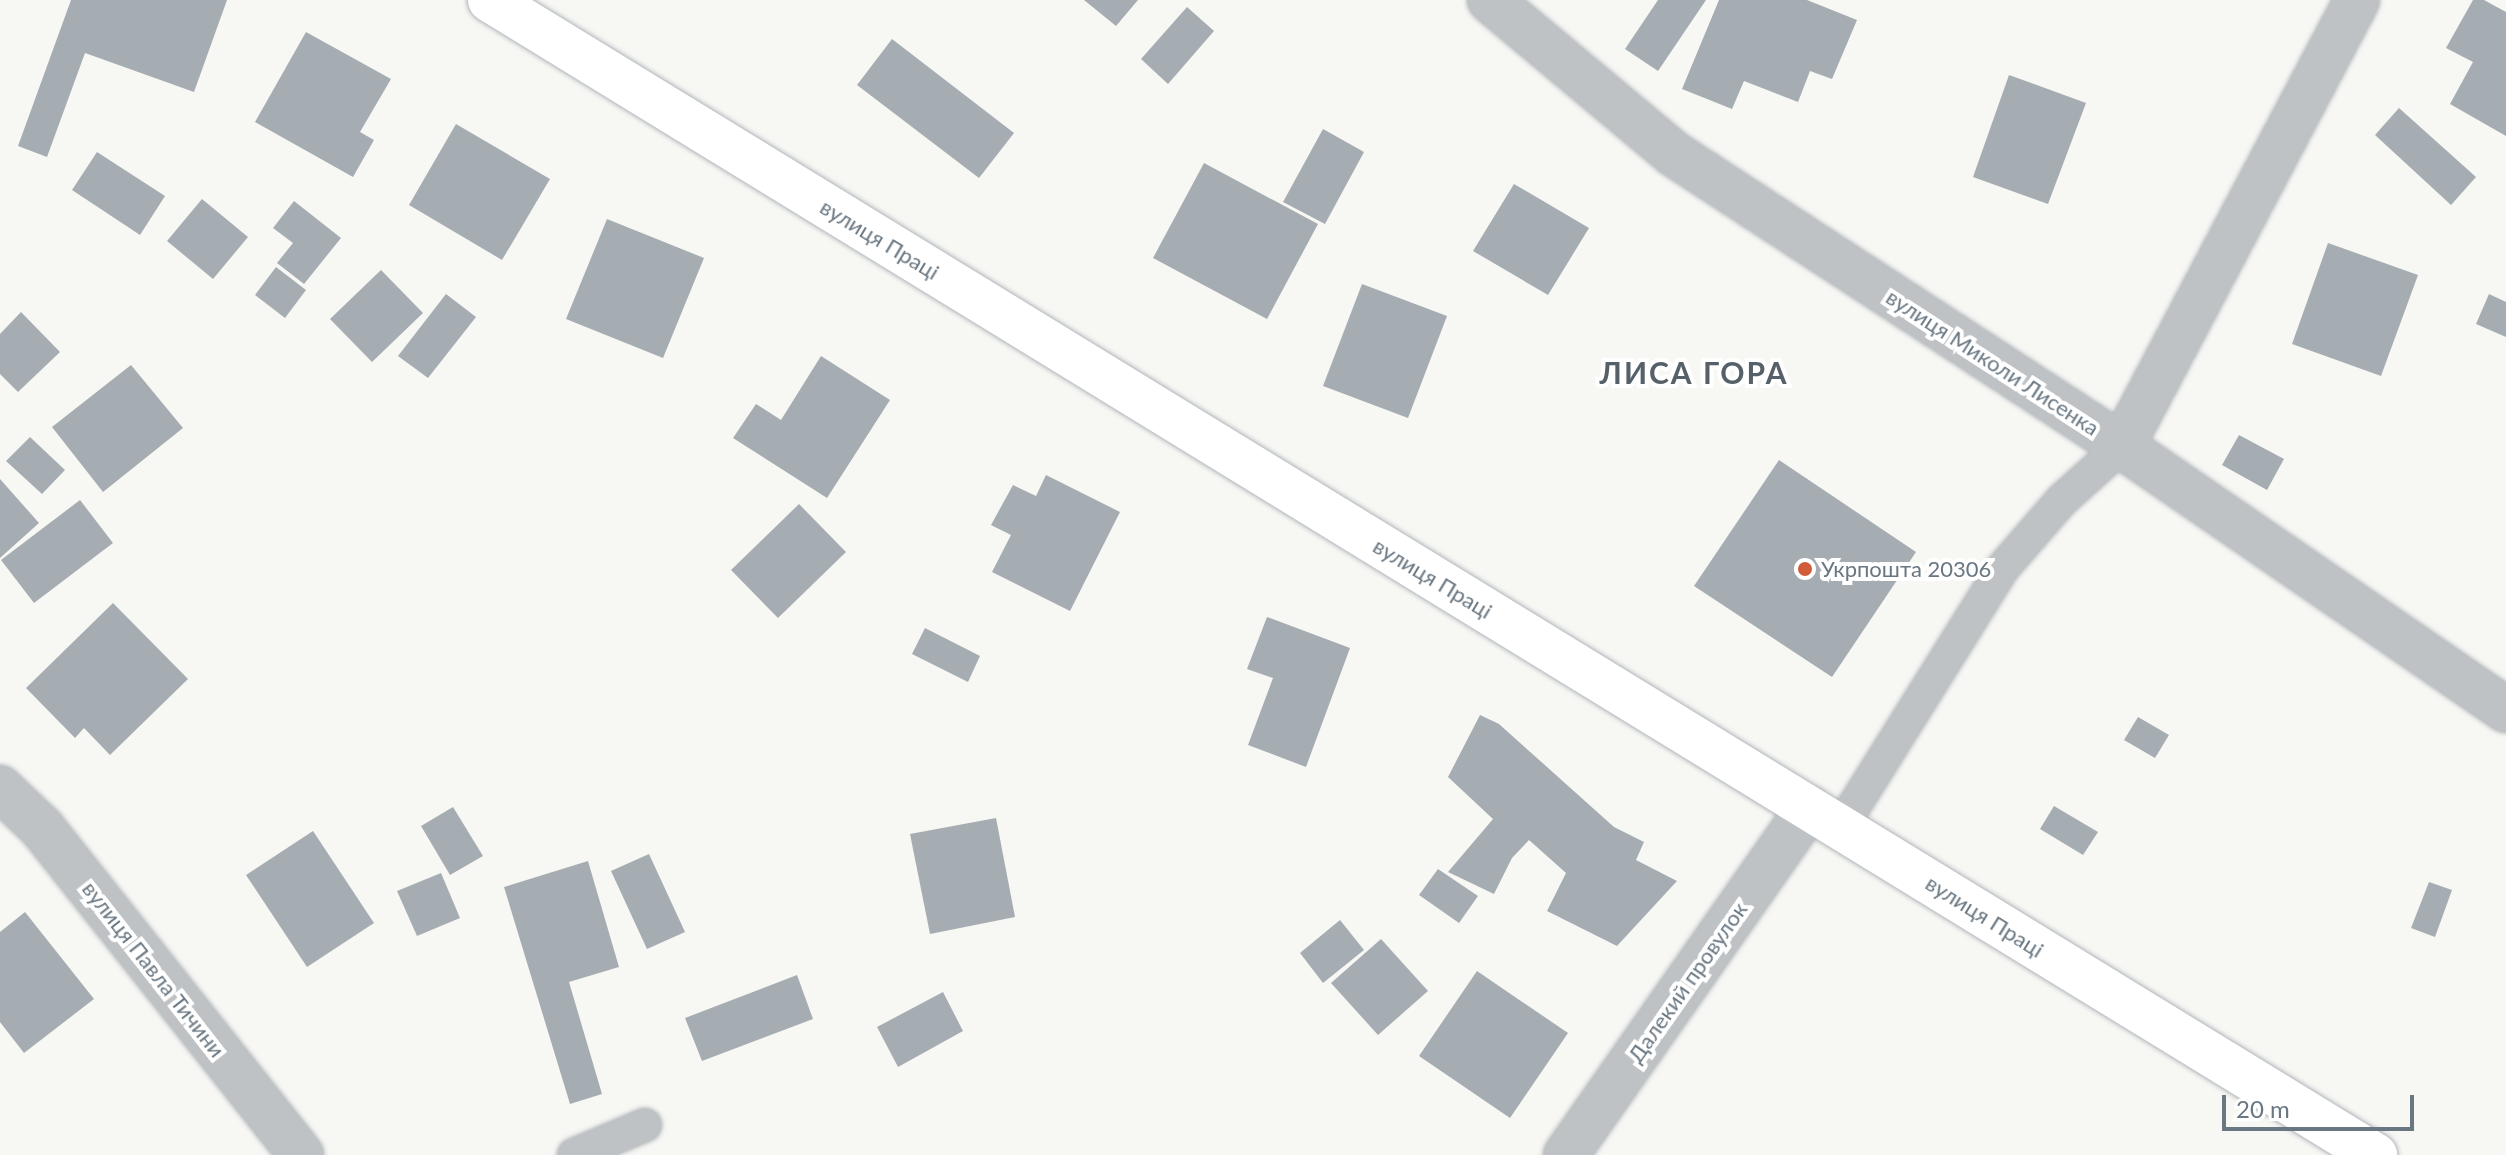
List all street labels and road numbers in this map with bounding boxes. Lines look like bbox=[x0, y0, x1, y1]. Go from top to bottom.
street label: вулиця Праці bbox=[816, 193, 944, 285]
street label: вулиця Миколи Лисенка bbox=[1882, 283, 2104, 441]
street label: вулиця Праці bbox=[1369, 532, 1497, 624]
street label: вулиця Праці bbox=[1921, 869, 2049, 963]
street label: вулиця Павла Тичини bbox=[77, 876, 231, 1062]
street label: Далекий провулок bbox=[1622, 897, 1752, 1067]

